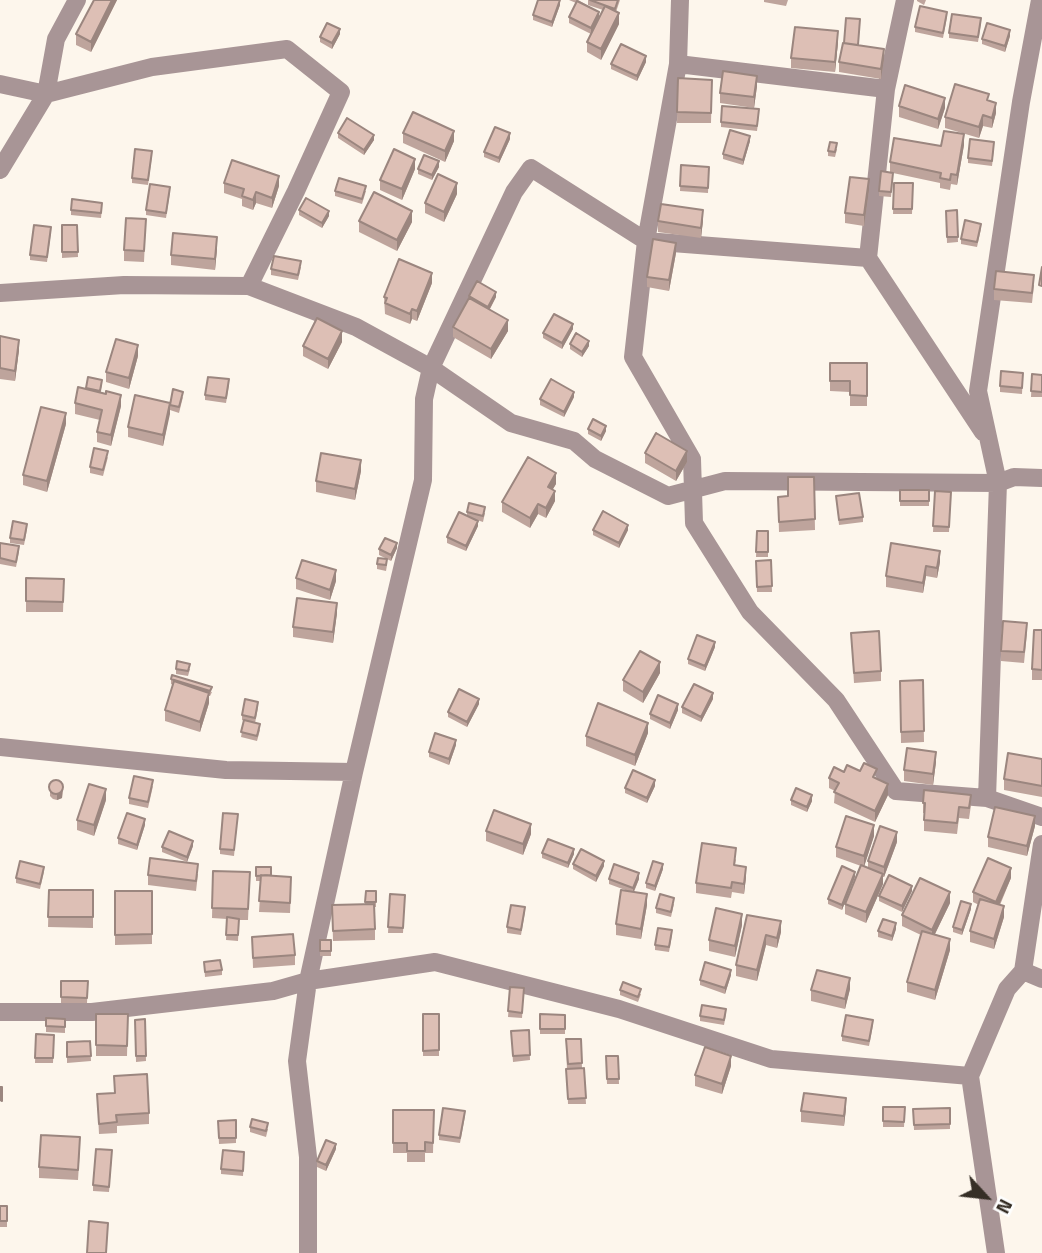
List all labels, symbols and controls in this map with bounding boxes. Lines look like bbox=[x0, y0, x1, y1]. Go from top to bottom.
north arrow bbox=[951, 1162, 1021, 1232]
text: N bbox=[989, 1194, 1021, 1219]

